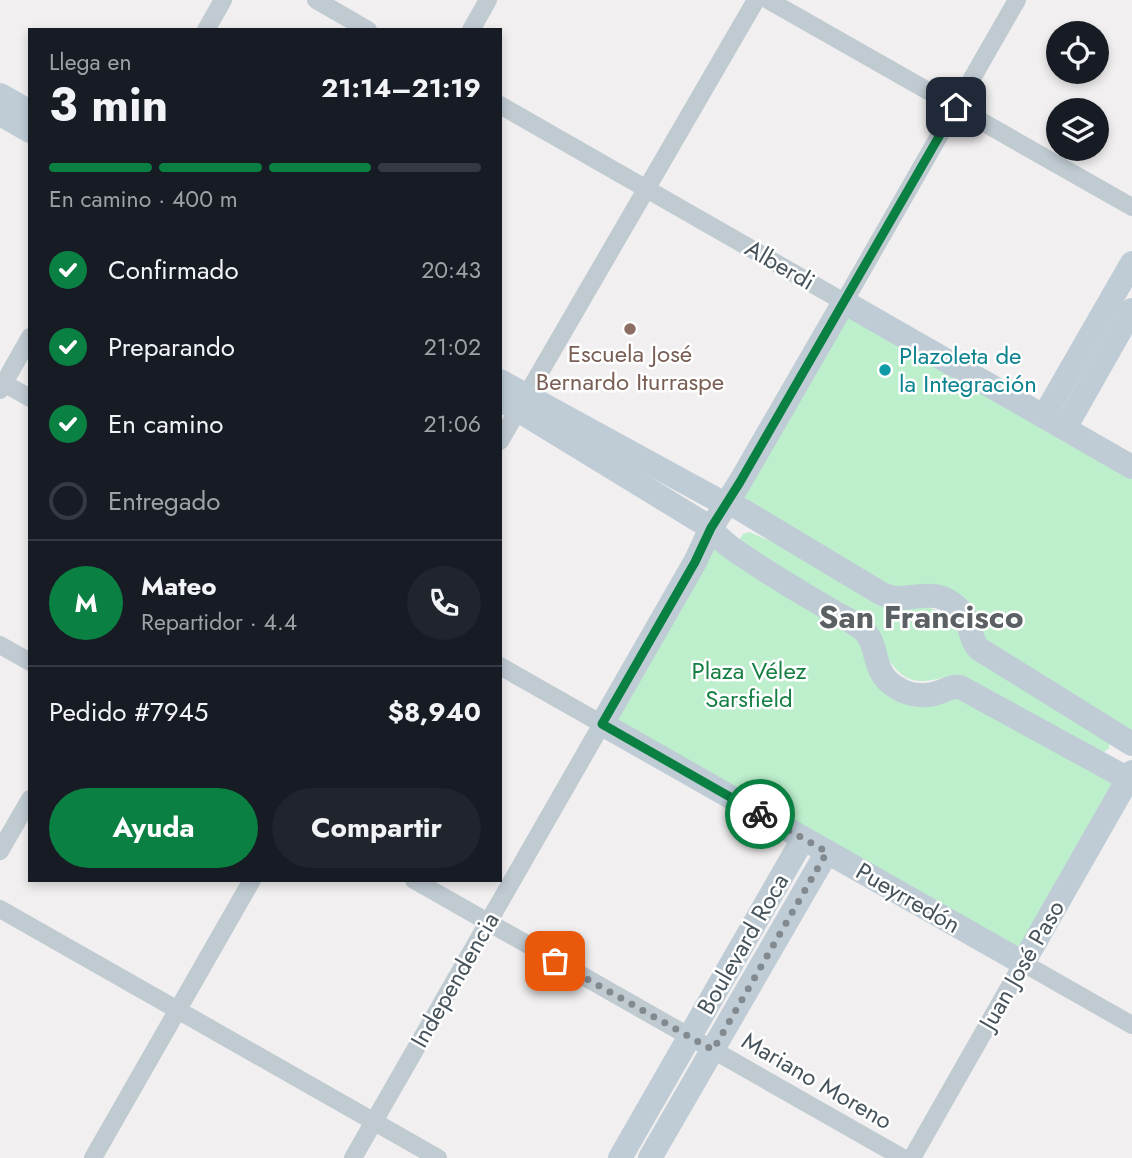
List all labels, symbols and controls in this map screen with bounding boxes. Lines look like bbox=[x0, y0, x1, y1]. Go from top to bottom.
map controls bbox=[1046, 21, 1109, 161]
button: locate bbox=[1046, 21, 1109, 84]
text: Llega en bbox=[49, 45, 131, 79]
text: 21:14–21:19 bbox=[321, 69, 481, 107]
text: 3 min bbox=[49, 72, 168, 138]
pin bbox=[926, 77, 986, 137]
icon: home bbox=[937, 88, 975, 126]
button: layers bbox=[1046, 98, 1109, 161]
text: En camino · 400 m bbox=[49, 182, 238, 216]
street label: Alberdi bbox=[739, 231, 822, 299]
icon: check bbox=[49, 251, 87, 289]
text: Confirmado bbox=[108, 251, 239, 289]
text: 20:43 bbox=[421, 253, 481, 287]
marker: Escuela José Bernardo Iturraspe bbox=[622, 321, 638, 337]
icon: check bbox=[49, 328, 87, 366]
text: Preparando bbox=[108, 328, 235, 366]
text: 21:02 bbox=[424, 330, 481, 364]
place label: Escuela José Bernardo Iturraspe bbox=[536, 336, 724, 399]
place label: Plazoleta de la Integración bbox=[899, 338, 1037, 401]
marker: Plazoleta de la Integración bbox=[877, 362, 893, 378]
icon: check bbox=[49, 405, 87, 443]
text: En camino bbox=[108, 405, 224, 443]
text: 21:06 bbox=[424, 407, 481, 441]
text: Entregado bbox=[108, 482, 220, 520]
button: phone bbox=[407, 566, 481, 640]
text: Mateo bbox=[141, 567, 217, 605]
text: M bbox=[74, 584, 98, 622]
district label: San Francisco bbox=[818, 594, 1024, 640]
text: Repartidor · 4.4 bbox=[141, 605, 297, 639]
park label: Plaza Vélez Sarsfield bbox=[692, 653, 806, 716]
text: Pedido #7945 bbox=[49, 693, 208, 731]
text: $8,940 bbox=[388, 693, 481, 731]
courier bbox=[725, 779, 795, 849]
button: Ayuda bbox=[49, 788, 258, 868]
button: Compartir bbox=[272, 788, 481, 868]
icon: bike bbox=[741, 795, 779, 833]
street label: Pueyrredón bbox=[849, 853, 967, 942]
street label: Boulevard Roca bbox=[688, 867, 797, 1021]
street label: Juan José Paso bbox=[969, 893, 1073, 1039]
street label: Independencia bbox=[402, 906, 507, 1054]
pin bbox=[525, 931, 585, 991]
icon: bag bbox=[536, 942, 574, 980]
street label: Mariano Moreno bbox=[736, 1023, 899, 1138]

